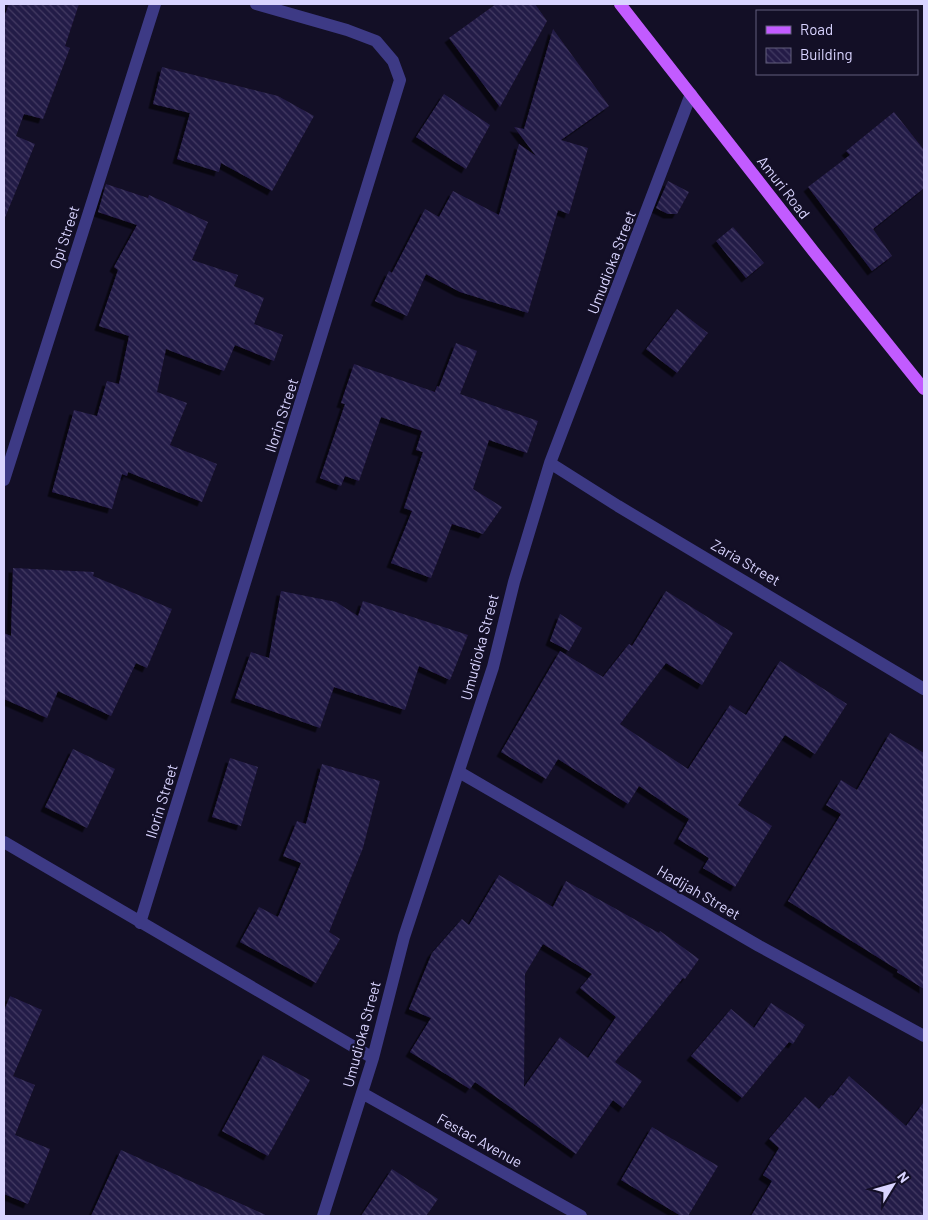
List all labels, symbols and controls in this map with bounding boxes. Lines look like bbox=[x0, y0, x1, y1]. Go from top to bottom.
legend bbox=[756, 10, 918, 75]
text: Road bbox=[800, 20, 833, 38]
text: Building bbox=[800, 45, 853, 63]
street label: Amuri Road bbox=[754, 152, 814, 222]
street label: Opi Street bbox=[45, 203, 83, 271]
street label: Umudioka Street bbox=[583, 208, 639, 316]
street label: Ilorin Street bbox=[261, 376, 301, 454]
street label: Zaria Street bbox=[708, 535, 784, 589]
street label: Umudioka Street bbox=[456, 592, 502, 702]
street label: Ilorin Street bbox=[141, 762, 181, 840]
street label: Hadijah Street bbox=[654, 861, 744, 923]
street label: Umudioka Street bbox=[338, 979, 384, 1089]
street label: Festac Avenue bbox=[434, 1109, 526, 1171]
north arrow bbox=[868, 1160, 918, 1210]
text: N bbox=[894, 1168, 913, 1186]

